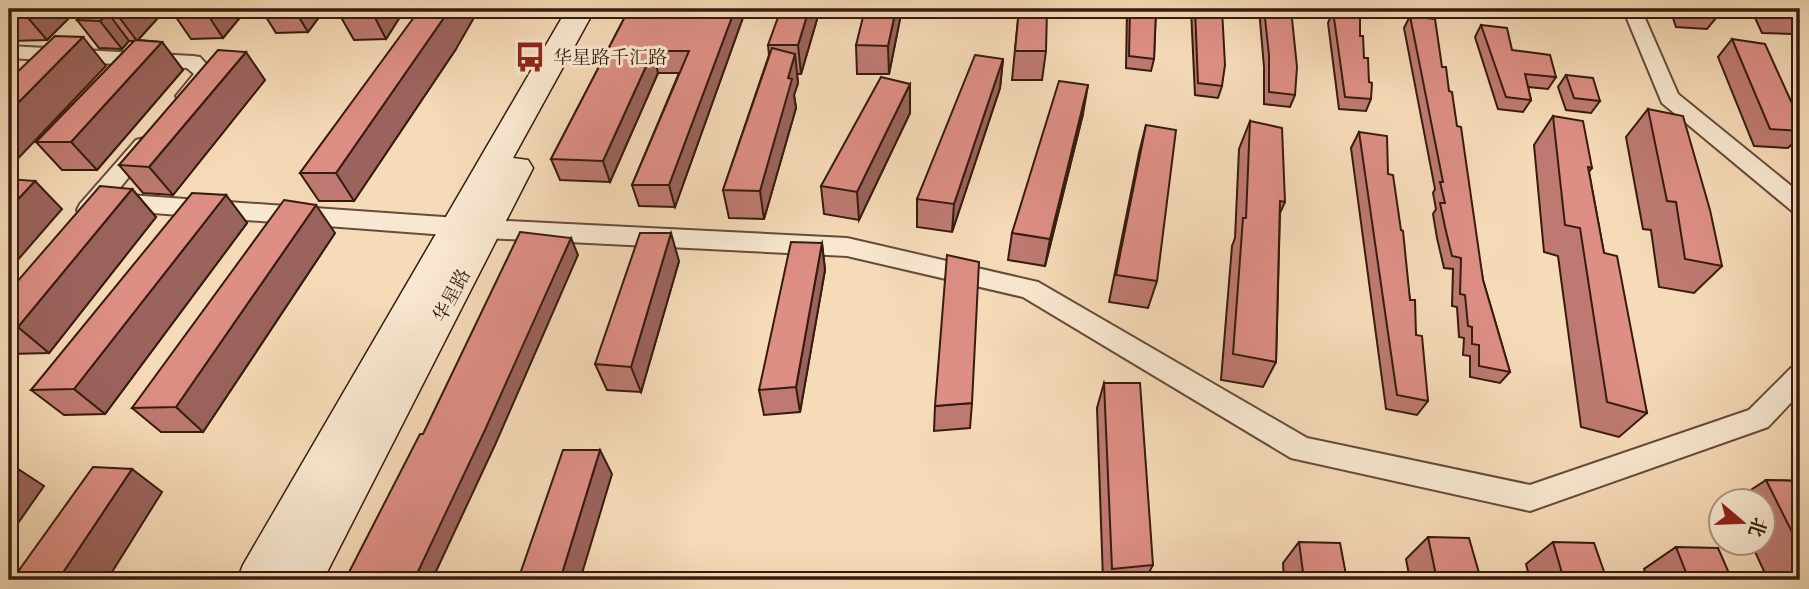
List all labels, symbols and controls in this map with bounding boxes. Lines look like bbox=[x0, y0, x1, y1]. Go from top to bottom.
bus stop icon: 华星路千汇路 bbox=[513, 40, 547, 74]
place label: 华星路千汇路 bbox=[553, 46, 667, 72]
street label: 华星路 bbox=[428, 265, 478, 327]
north arrow bbox=[1708, 488, 1778, 558]
text: 北 bbox=[1741, 514, 1772, 540]

